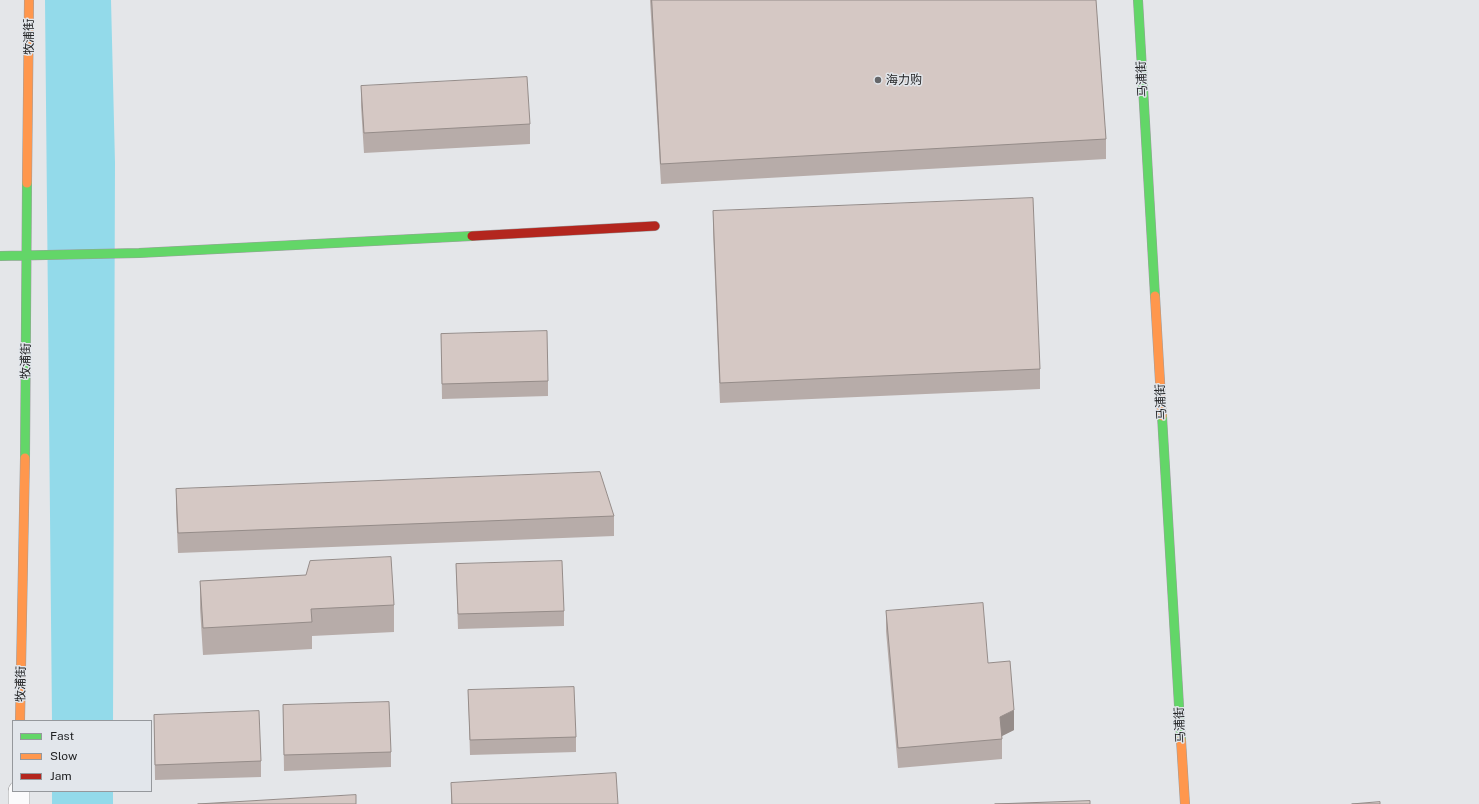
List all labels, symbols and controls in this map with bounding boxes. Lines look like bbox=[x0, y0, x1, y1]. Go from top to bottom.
street label: 牧浦街 bbox=[22, 19, 36, 55]
street label: 马浦街 bbox=[1134, 61, 1150, 97]
place label: 海力购 bbox=[886, 73, 922, 87]
marker: 海力购 bbox=[873, 75, 883, 85]
street label: 牧浦街 bbox=[18, 343, 34, 379]
street label: 马浦街 bbox=[1153, 384, 1169, 420]
street label: 牧浦街 bbox=[13, 666, 29, 702]
street label: 马浦街 bbox=[1172, 707, 1188, 743]
legend bbox=[12, 720, 152, 792]
text: Fast bbox=[50, 729, 74, 743]
text: Slow bbox=[50, 749, 77, 763]
text: Jam bbox=[50, 769, 72, 783]

